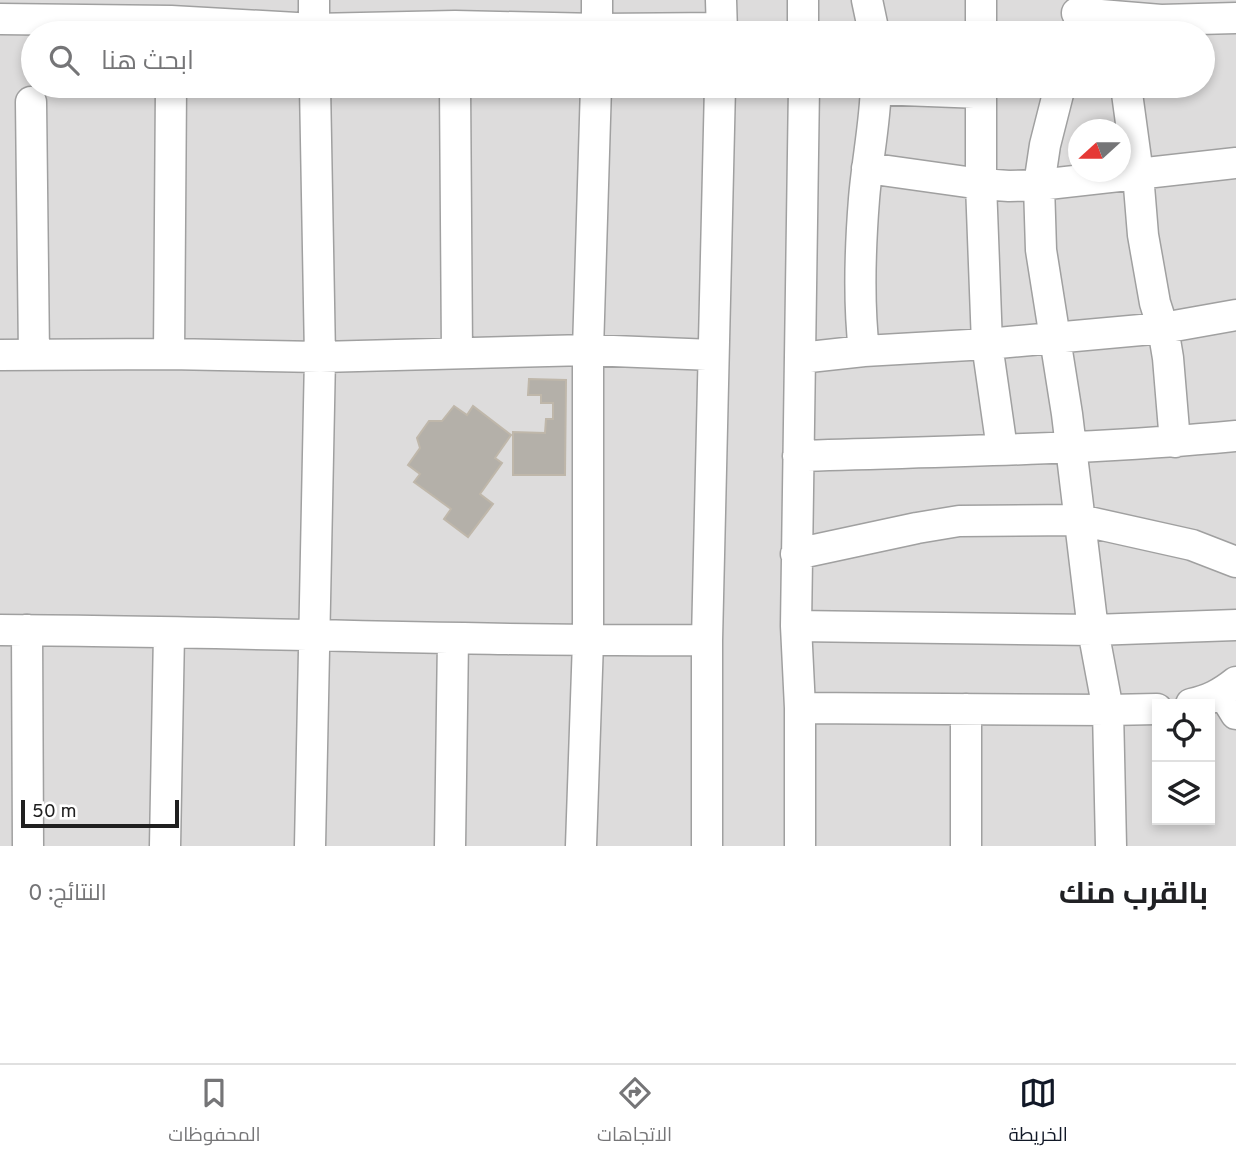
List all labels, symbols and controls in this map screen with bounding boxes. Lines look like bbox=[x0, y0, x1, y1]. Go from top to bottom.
search box bbox=[21, 21, 1215, 98]
icon: search bbox=[45, 41, 83, 79]
text: ابحث هنا bbox=[101, 46, 194, 79]
north arrow bbox=[1068, 119, 1131, 182]
map controls bbox=[1152, 699, 1215, 825]
button: locate bbox=[1152, 699, 1215, 762]
button: layers bbox=[1152, 762, 1215, 825]
scale bar bbox=[21, 797, 178, 829]
text: 50 m bbox=[32, 800, 77, 824]
text: بالقرب منك bbox=[1059, 877, 1208, 914]
text: النتائج: 0 bbox=[28, 880, 107, 909]
tab: المحفوظات bbox=[168, 1074, 261, 1152]
tab: الاتجاهات bbox=[597, 1074, 672, 1152]
tab: الخريطة bbox=[1009, 1074, 1068, 1152]

